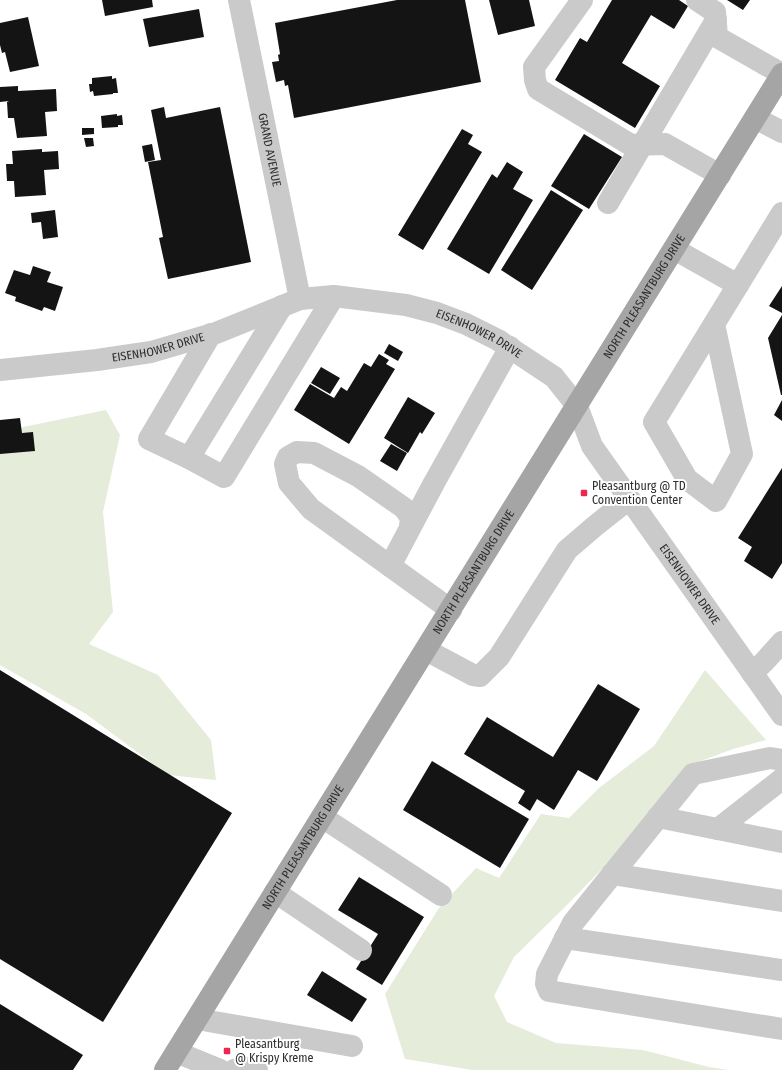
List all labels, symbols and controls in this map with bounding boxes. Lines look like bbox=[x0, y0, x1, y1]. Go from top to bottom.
street label: GRAND AVENUE bbox=[255, 112, 284, 188]
street label: NORTH PLEASANTBURG DRIVE bbox=[600, 231, 688, 361]
street label: EISENHOWER DRIVE bbox=[434, 306, 525, 361]
street label: EISENHOWER DRIVE bbox=[111, 330, 206, 365]
place label: Pleasantburg @ TD Convention Center bbox=[592, 479, 686, 507]
marker: Pleasantburg @ TD Convention Center bbox=[579, 488, 589, 498]
street label: NORTH PLEASANTBURG DRIVE bbox=[430, 507, 518, 637]
street label: EISENHOWER DRIVE bbox=[657, 541, 723, 627]
street label: NORTH PLEASANTBURG DRIVE bbox=[259, 782, 347, 912]
place label: Pleasantburg @ Krispy Kreme bbox=[235, 1037, 313, 1065]
marker: Pleasantburg @ Krispy Kreme bbox=[222, 1046, 232, 1056]

